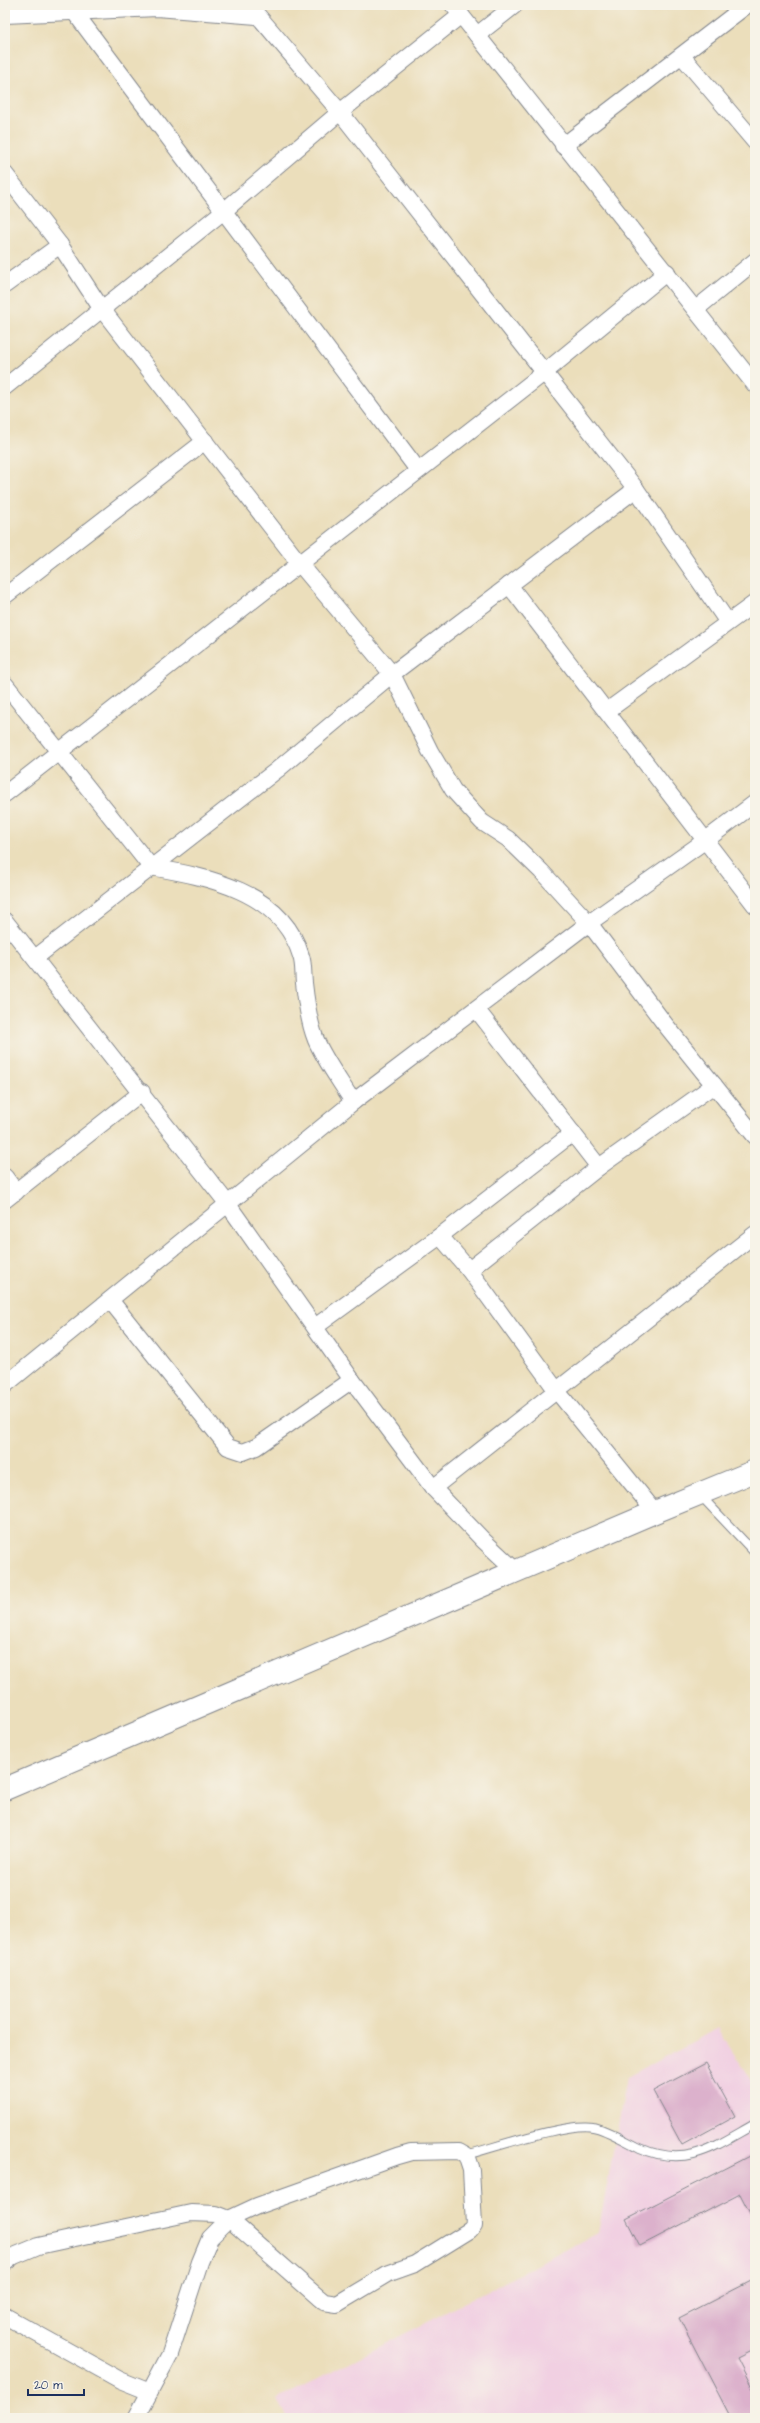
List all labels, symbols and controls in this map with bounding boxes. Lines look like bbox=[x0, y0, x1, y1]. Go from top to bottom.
scale bar bbox=[28, 2371, 84, 2397]
text: 20 m bbox=[34, 2377, 63, 2394]

